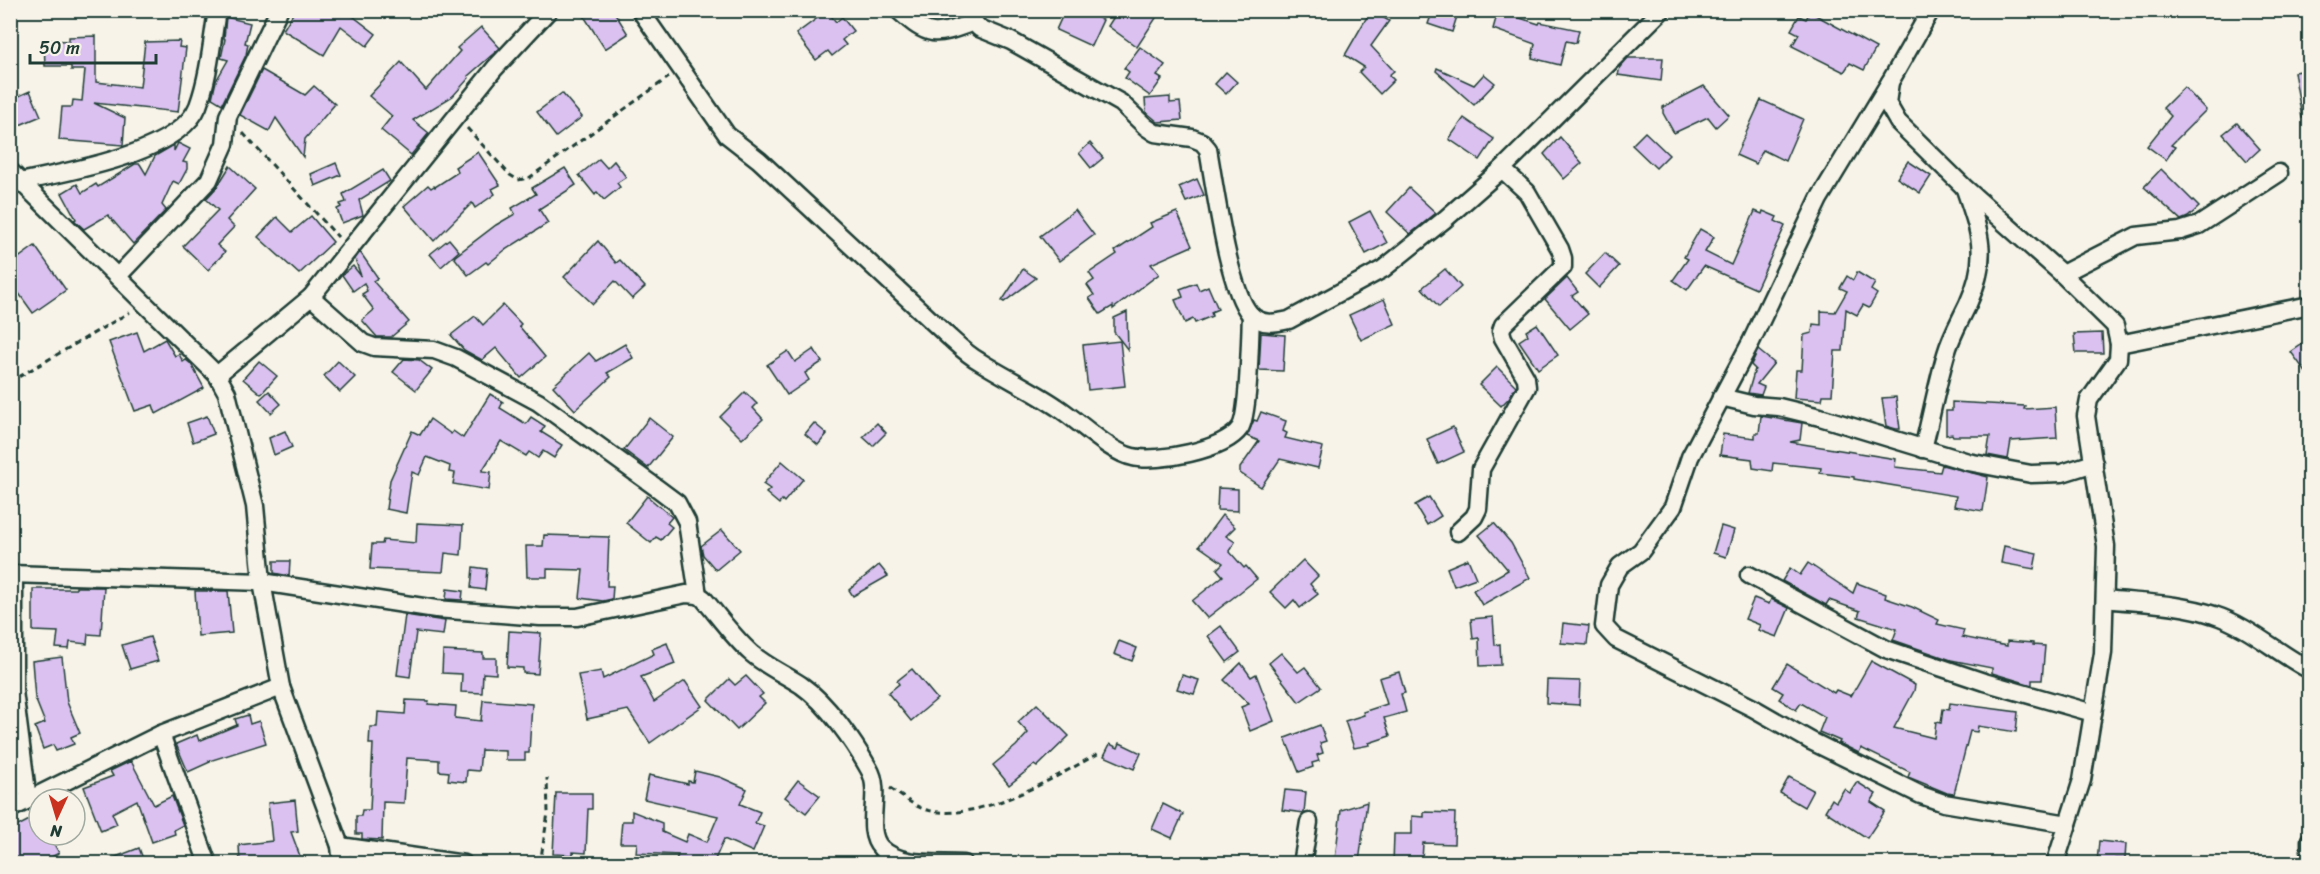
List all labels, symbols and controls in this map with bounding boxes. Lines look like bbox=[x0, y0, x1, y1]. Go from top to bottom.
scale bar bbox=[30, 27, 156, 65]
text: 50 m bbox=[39, 32, 80, 64]
north arrow bbox=[27, 787, 87, 847]
text: N bbox=[49, 817, 64, 846]

